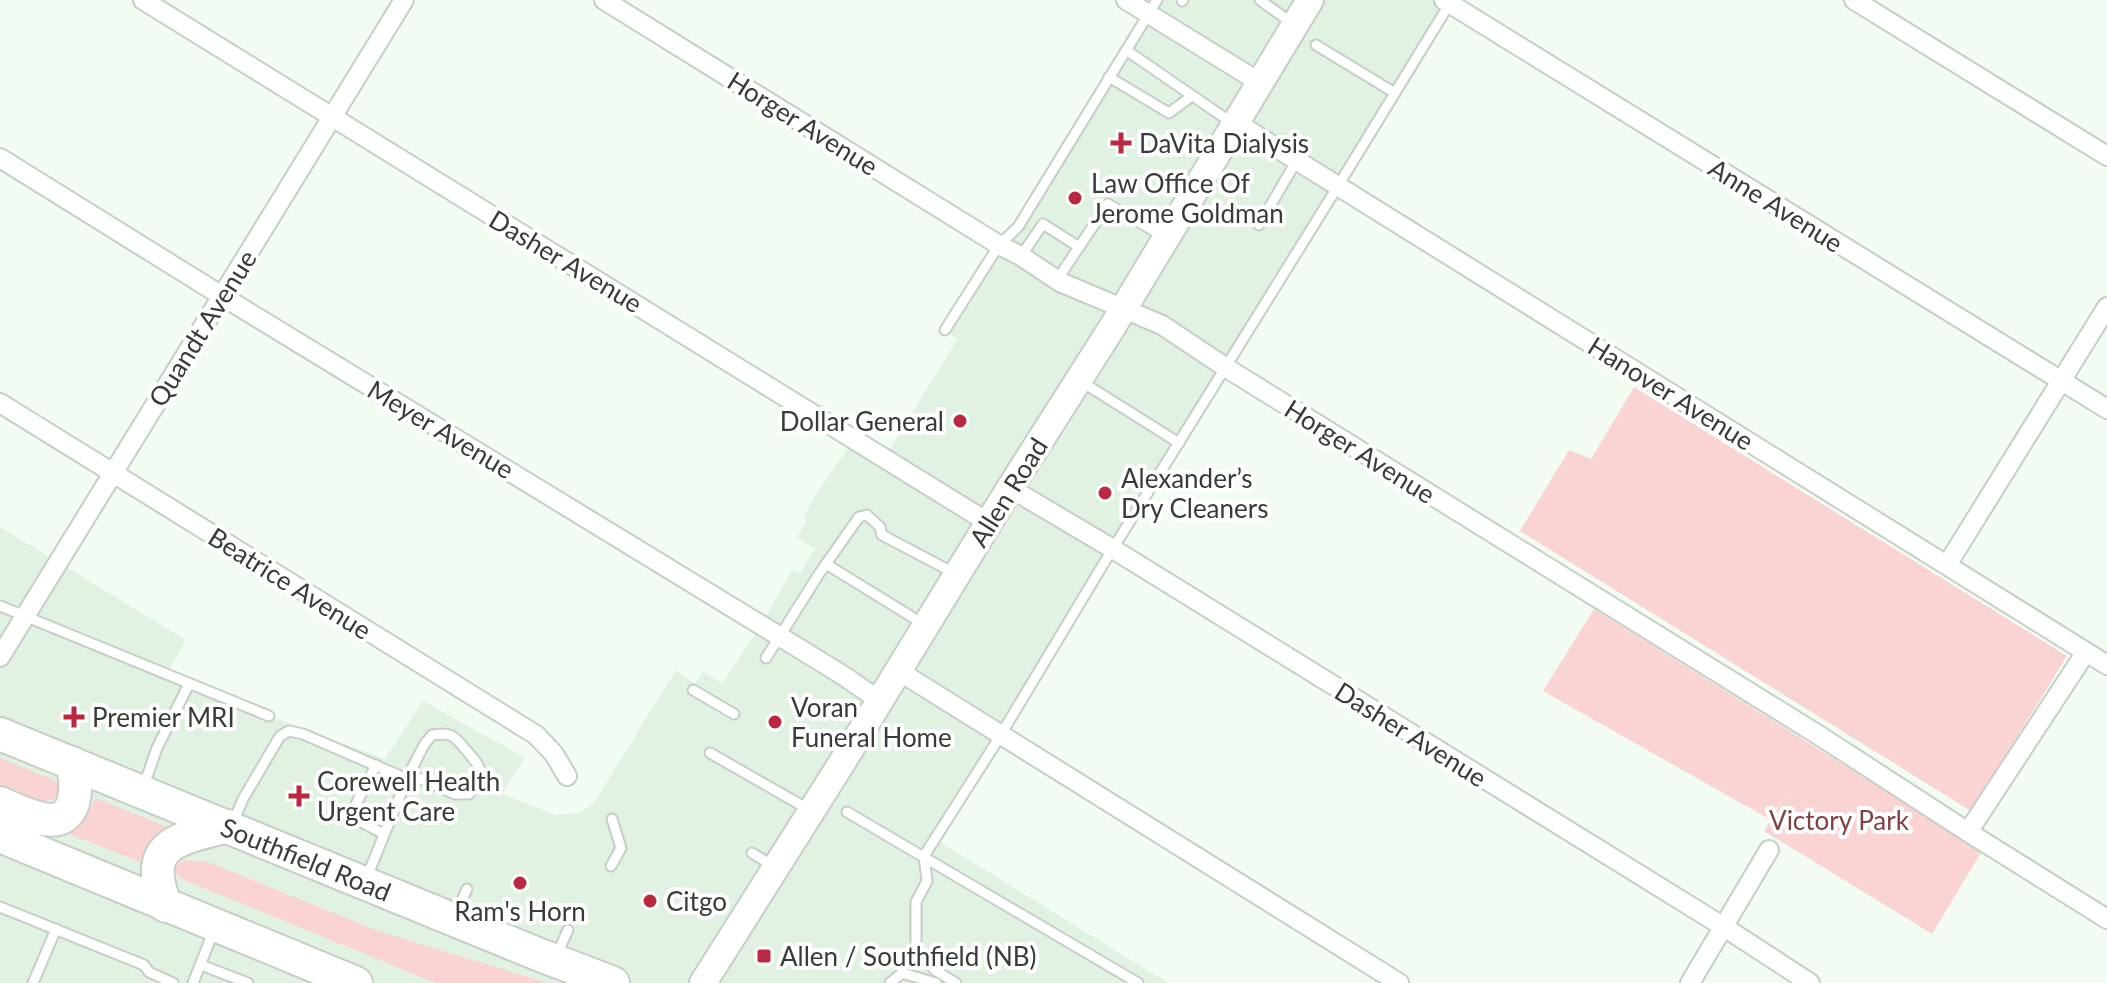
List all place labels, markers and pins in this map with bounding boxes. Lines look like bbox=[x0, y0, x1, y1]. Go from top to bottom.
place label: DaVita Dialysis bbox=[1139, 127, 1309, 159]
marker: DaVita Dialysis bbox=[1110, 132, 1132, 154]
place label: Law Office Of Jerome Goldman bbox=[1091, 167, 1284, 229]
marker: Law Office Of Jerome Goldman bbox=[1066, 189, 1084, 207]
place label: Dollar General bbox=[780, 405, 944, 437]
marker: Dollar General bbox=[951, 412, 969, 430]
place label: Alexander’s Dry Cleaners bbox=[1121, 462, 1268, 524]
marker: Alexander’s Dry Cleaners bbox=[1096, 484, 1114, 502]
place label: Voran Funeral Home bbox=[791, 691, 952, 753]
place label: Premier MRI bbox=[92, 701, 235, 733]
marker: Premier MRI bbox=[63, 706, 85, 728]
marker: Voran Funeral Home bbox=[766, 713, 784, 731]
place label: Corewell Health Urgent Care bbox=[317, 765, 500, 827]
marker: Corewell Health Urgent Care bbox=[288, 785, 310, 807]
marker: Ram's Horn bbox=[511, 874, 529, 892]
place label: Citgo bbox=[666, 885, 727, 917]
marker: Citgo bbox=[641, 892, 659, 910]
place label: Ram's Horn bbox=[454, 895, 586, 927]
place label: Allen / Southfield (NB) bbox=[780, 940, 1037, 972]
marker: Allen / Southfield (NB) bbox=[755, 947, 773, 965]

